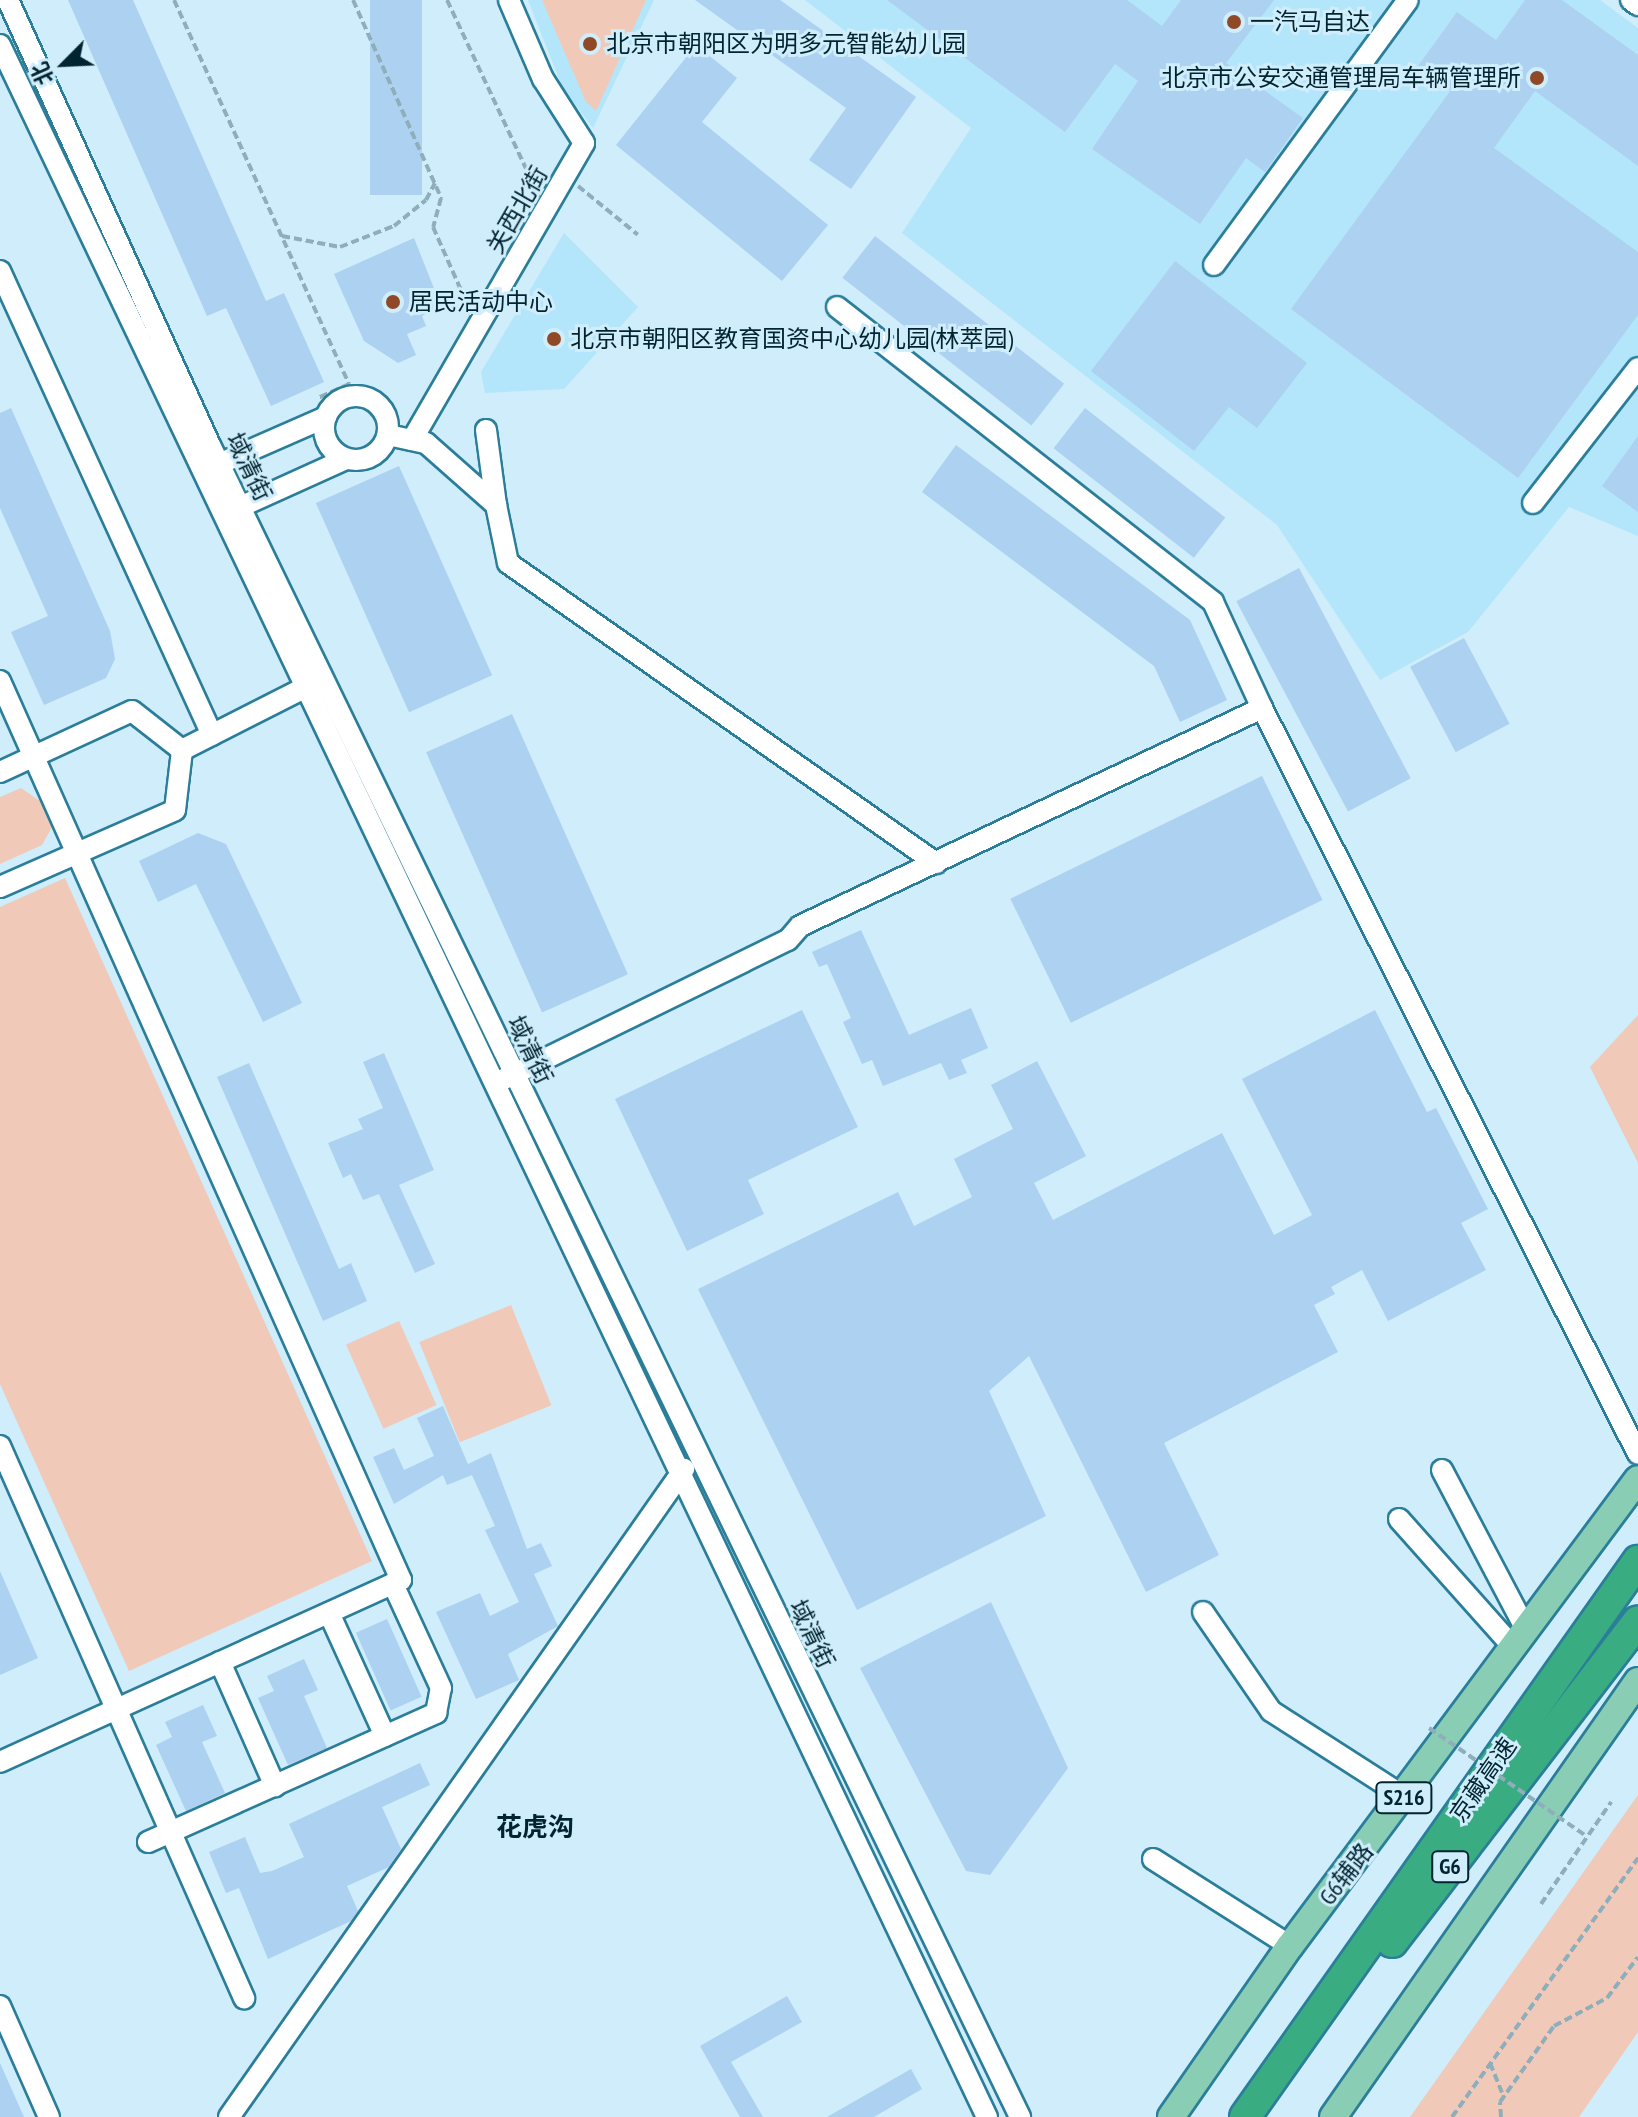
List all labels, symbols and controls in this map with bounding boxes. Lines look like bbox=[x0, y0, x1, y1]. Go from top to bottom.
place label: 一汽马自达 bbox=[1250, 8, 1370, 36]
marker: 一汽马自达 bbox=[1225, 13, 1243, 31]
north arrow bbox=[24, 24, 104, 104]
place label: 北京市朝阳区为明多元智能幼儿园 bbox=[606, 30, 966, 58]
marker: 北京市朝阳区为明多元智能幼儿园 bbox=[581, 35, 599, 53]
text: 北 bbox=[25, 58, 59, 90]
place label: 北京市公安交通管理局车辆管理所 bbox=[1161, 64, 1521, 92]
marker: 北京市公安交通管理局车辆管理所 bbox=[1528, 69, 1546, 87]
street label: 关西北街 bbox=[481, 161, 553, 259]
place label: 居民活动中心 bbox=[409, 288, 553, 316]
marker: 居民活动中心 bbox=[384, 293, 402, 311]
place label: 北京市朝阳区教育国资中心幼儿园(林萃园) bbox=[570, 325, 1013, 353]
marker: 北京市朝阳区教育国资中心幼儿园(林萃园) bbox=[545, 330, 563, 348]
street label: 域清街 bbox=[220, 428, 278, 506]
street label: 域清街 bbox=[501, 1011, 559, 1089]
street label: 域清街 bbox=[783, 1595, 841, 1673]
street label: 京藏高速 bbox=[1444, 1732, 1522, 1828]
road number: S216 bbox=[1374, 1780, 1434, 1816]
district label: 花虎沟 bbox=[496, 1811, 574, 1843]
street label: G6辅路 bbox=[1313, 1837, 1379, 1911]
road number: G6 bbox=[1430, 1849, 1470, 1885]

